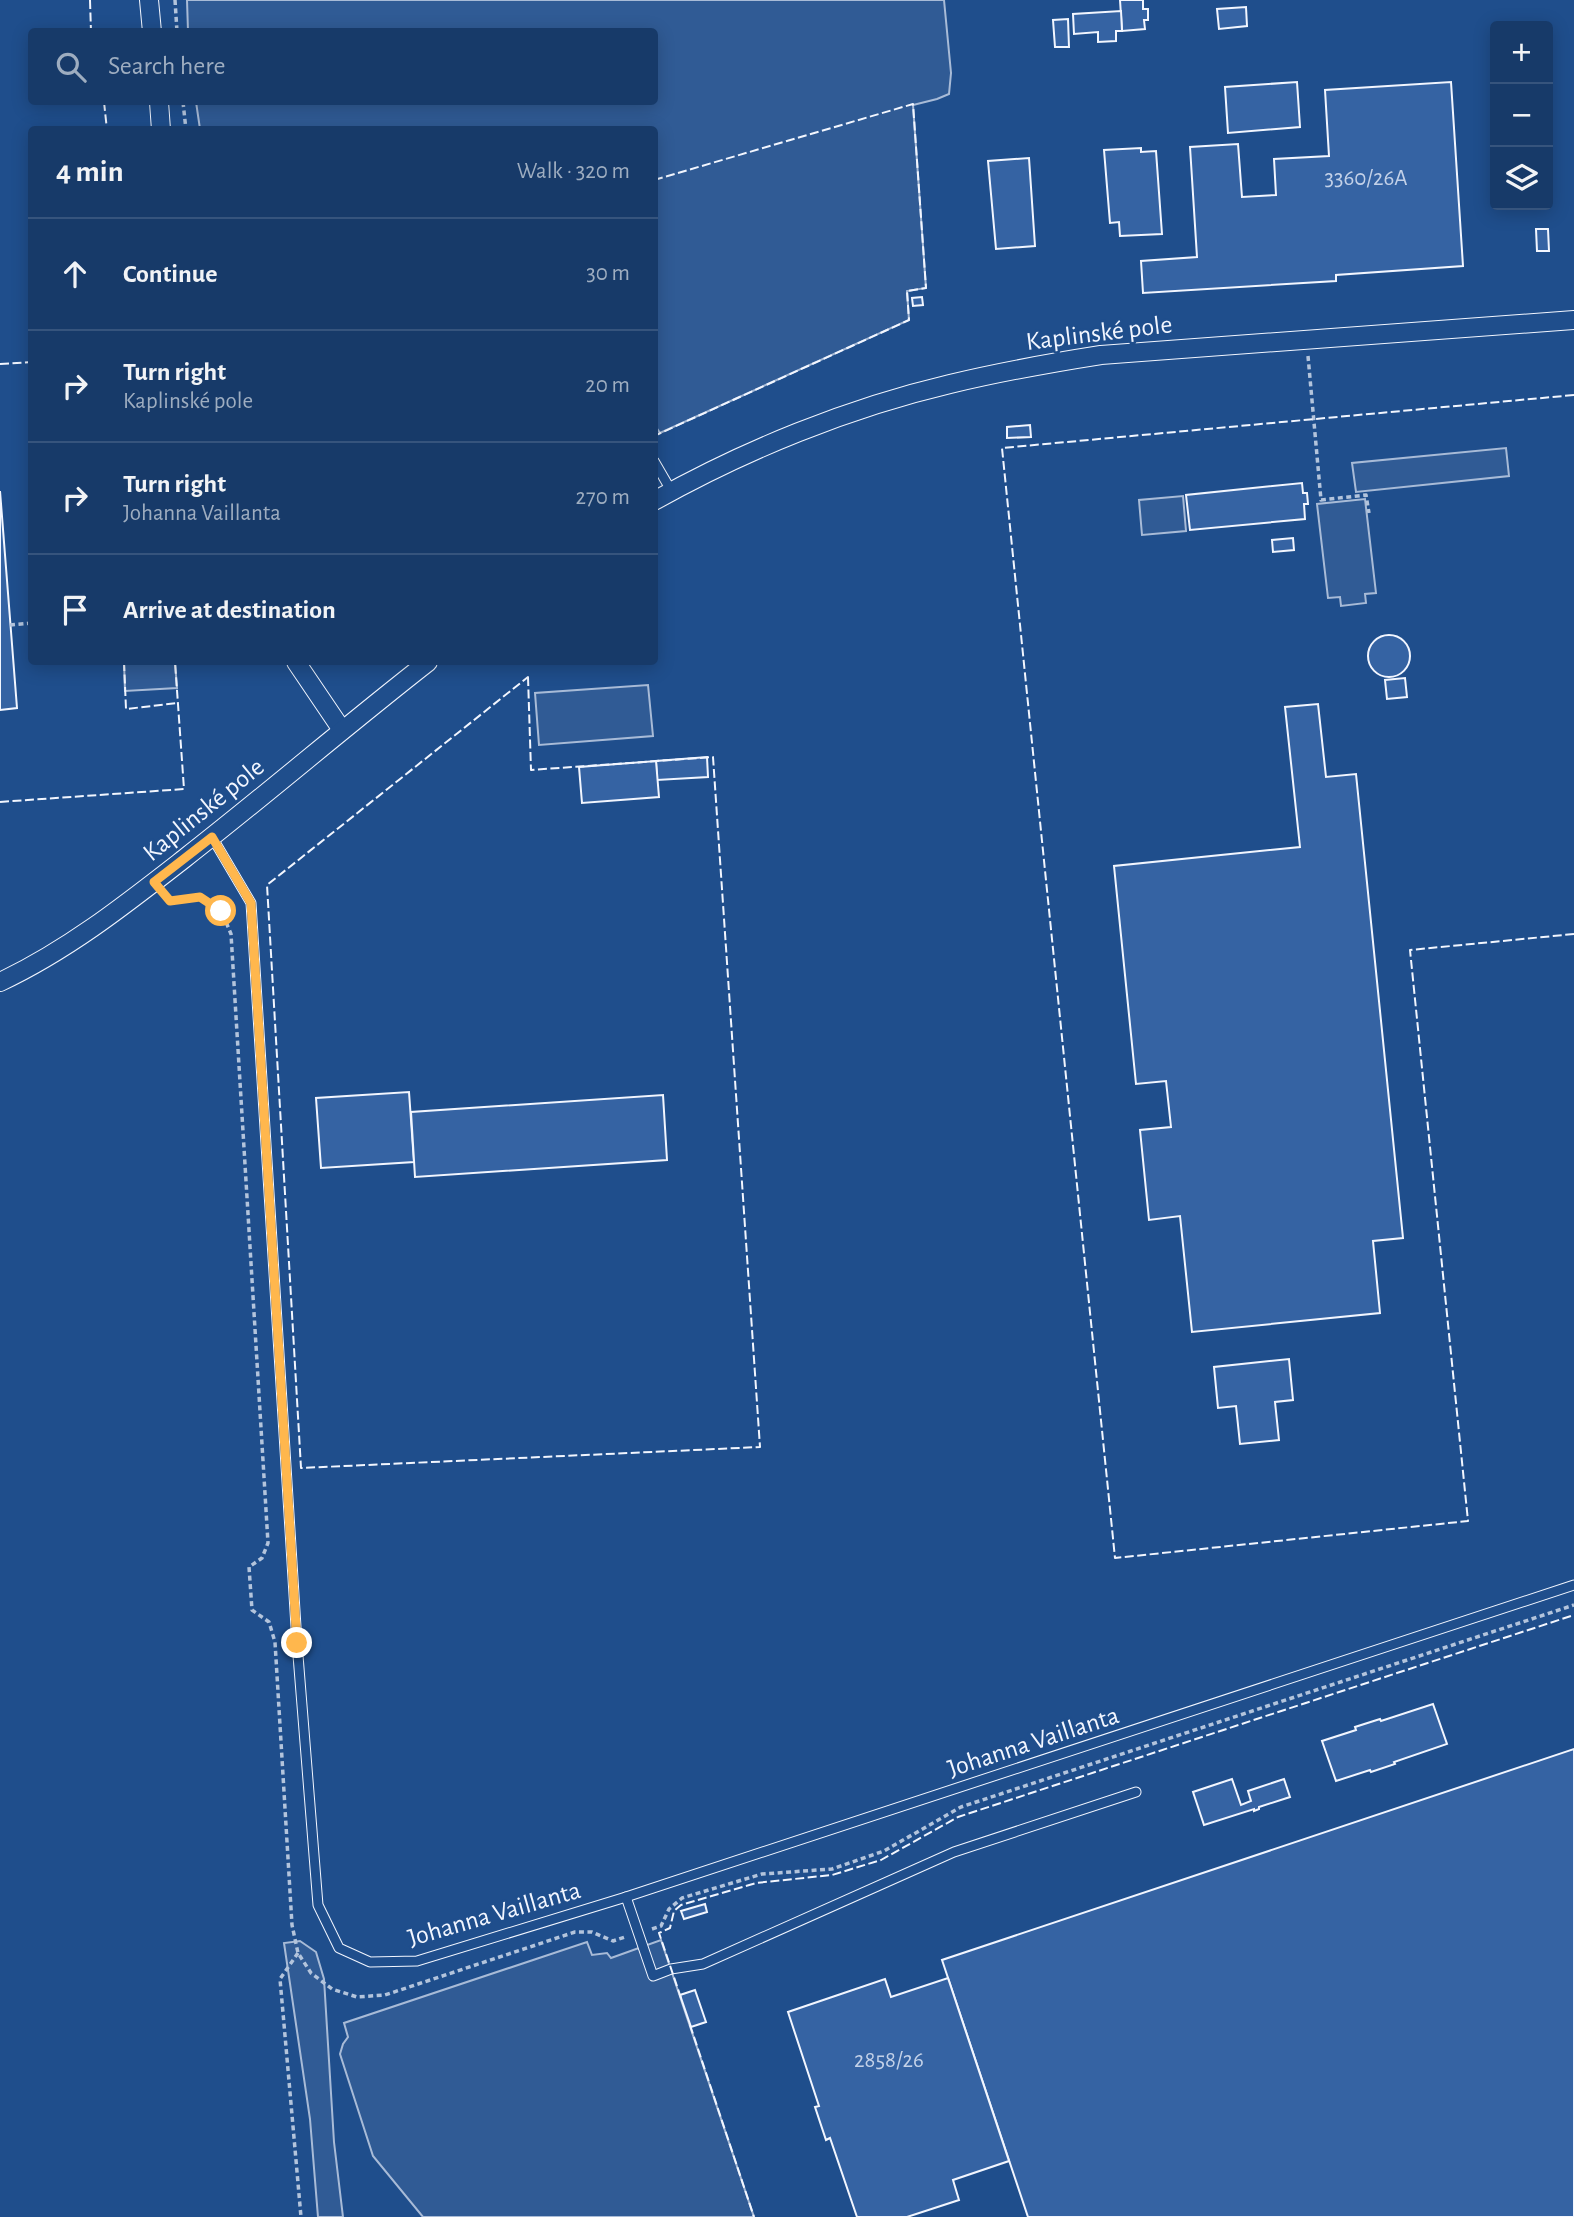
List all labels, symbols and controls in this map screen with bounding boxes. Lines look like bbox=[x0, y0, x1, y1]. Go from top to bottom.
map controls bbox=[1490, 21, 1553, 210]
button: + bbox=[1490, 21, 1553, 84]
search box bbox=[28, 28, 658, 105]
icon: search bbox=[52, 48, 90, 86]
text: Search here bbox=[108, 53, 226, 79]
button: − bbox=[1490, 84, 1553, 147]
button: layers bbox=[1490, 147, 1553, 210]
text: 4 min bbox=[56, 157, 124, 187]
text: Walk · 320 m bbox=[517, 160, 630, 183]
house number: 3360/26A bbox=[1324, 167, 1408, 190]
icon: ahead bbox=[56, 255, 94, 293]
text: Continue bbox=[123, 261, 218, 287]
text: 30 m bbox=[586, 262, 630, 285]
street label: Kaplinské pole bbox=[1025, 311, 1174, 355]
text: Turn right bbox=[123, 359, 226, 385]
icon: right bbox=[56, 367, 94, 405]
text: 20 m bbox=[585, 374, 630, 397]
text: Kaplinské pole bbox=[123, 390, 253, 413]
text: Turn right bbox=[123, 471, 226, 497]
icon: right bbox=[56, 479, 94, 517]
text: 270 m bbox=[576, 486, 630, 509]
text: Johanna Vaillanta bbox=[123, 502, 281, 525]
icon: arrive bbox=[56, 591, 94, 629]
text: Arrive at destination bbox=[123, 597, 336, 623]
street label: Kaplinské pole bbox=[138, 753, 269, 866]
route start bbox=[205, 895, 236, 926]
route end bbox=[281, 1627, 312, 1658]
street label: Johanna Vaillanta bbox=[944, 1702, 1122, 1782]
street label: Johanna Vaillanta bbox=[405, 1877, 584, 1951]
house number: 2858/26 bbox=[854, 2049, 924, 2072]

